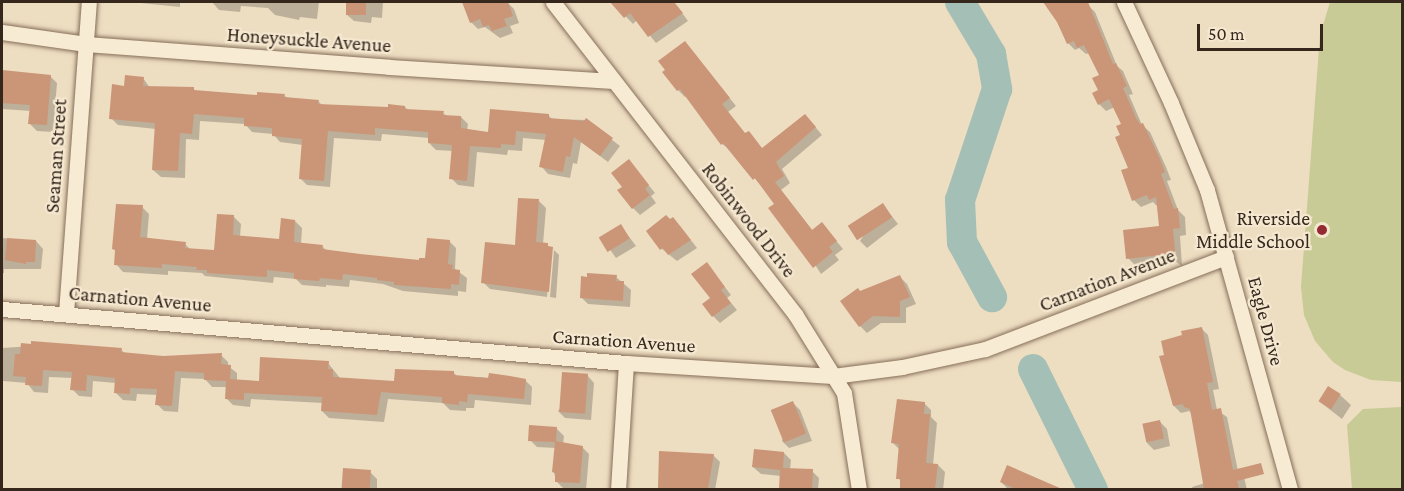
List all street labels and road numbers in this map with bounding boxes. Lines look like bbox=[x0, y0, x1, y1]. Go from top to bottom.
street label: Honeysuckle Avenue bbox=[226, 22, 392, 58]
street label: Seaman Street bbox=[40, 98, 72, 214]
street label: Robinwood Drive bbox=[697, 158, 801, 282]
street label: Carnation Avenue bbox=[1036, 243, 1178, 317]
street label: Eagle Drive bbox=[1243, 274, 1289, 368]
street label: Carnation Avenue bbox=[68, 281, 212, 317]
street label: Carnation Avenue bbox=[552, 324, 696, 358]

